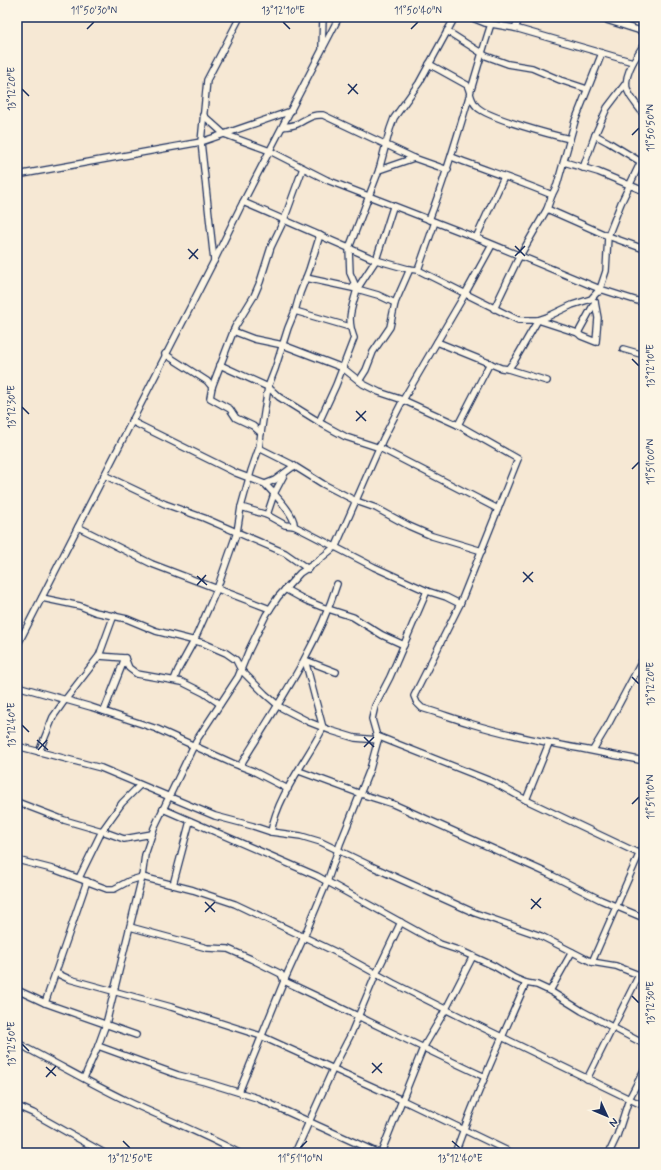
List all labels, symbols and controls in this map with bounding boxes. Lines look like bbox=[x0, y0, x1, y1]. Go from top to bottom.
text: 11°50'30"N bbox=[71, 4, 118, 18]
text: 13°12'10"E bbox=[261, 4, 305, 18]
text: 11°50'40"N bbox=[394, 4, 442, 18]
text: 13°12'20"E bbox=[5, 67, 19, 111]
text: 11°50'50"N bbox=[644, 104, 658, 152]
text: 13°12'10"E bbox=[644, 344, 658, 388]
text: 13°12'30"E bbox=[5, 385, 19, 429]
text: 11°51'00"N bbox=[644, 439, 658, 485]
text: 13°12'20"E bbox=[644, 662, 658, 706]
text: 13°12'40"E bbox=[5, 702, 19, 747]
text: 11°51'10"N bbox=[644, 774, 658, 820]
text: 13°12'30"E bbox=[644, 981, 658, 1025]
text: 13°12'50"E bbox=[5, 1021, 19, 1067]
north arrow bbox=[587, 1096, 627, 1136]
text: N bbox=[606, 1115, 621, 1130]
text: 13°12'50"E bbox=[107, 1152, 153, 1166]
text: 11°51'10"N bbox=[277, 1152, 323, 1166]
text: 13°12'40"E bbox=[438, 1152, 483, 1166]

